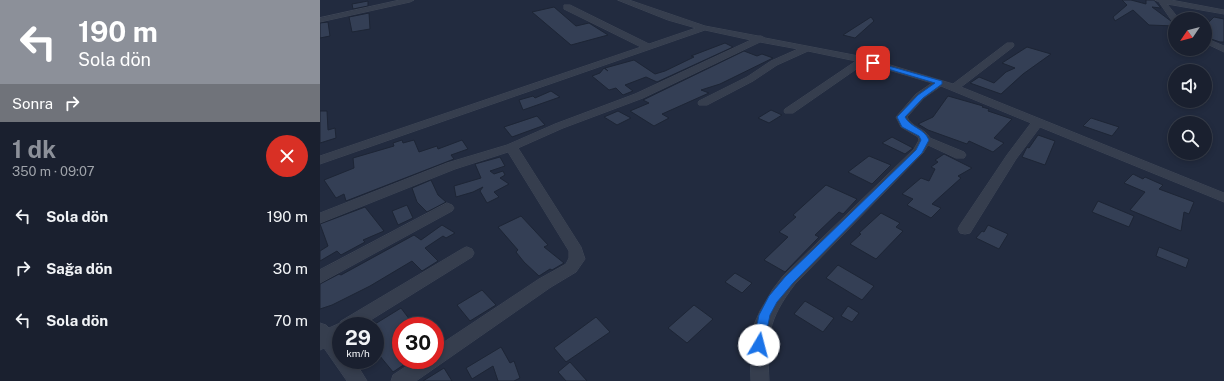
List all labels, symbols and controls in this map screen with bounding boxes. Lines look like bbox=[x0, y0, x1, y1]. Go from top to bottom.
north arrow bbox=[1168, 12, 1212, 56]
map controls bbox=[1168, 12, 1212, 160]
text: 190 m bbox=[78, 15, 158, 48]
icon: left bbox=[12, 16, 64, 68]
pin bbox=[856, 46, 890, 80]
text: Sola dön bbox=[78, 49, 151, 70]
icon: arrive bbox=[862, 52, 884, 74]
button: sound bbox=[1168, 64, 1212, 108]
icon: right bbox=[61, 92, 83, 114]
text: Sonra bbox=[12, 95, 53, 112]
button: search bbox=[1168, 116, 1212, 160]
text: 1 dk bbox=[12, 135, 56, 163]
button: close bbox=[266, 135, 308, 177]
text: 350 m · 09:07 bbox=[12, 164, 95, 179]
icon: left bbox=[12, 205, 34, 227]
text: Sola dön bbox=[46, 208, 108, 225]
text: 190 m bbox=[267, 208, 308, 225]
icon: right bbox=[12, 257, 34, 279]
text: Sağa dön bbox=[46, 260, 112, 277]
text: 30 m bbox=[273, 260, 308, 277]
icon: left bbox=[12, 309, 34, 331]
text: Sola dön bbox=[46, 312, 108, 329]
text: 70 m bbox=[273, 312, 308, 329]
speed limit sign: 30 bbox=[392, 317, 444, 369]
position arrow bbox=[738, 324, 780, 366]
text: 29 bbox=[345, 326, 371, 350]
text: km/h bbox=[346, 347, 370, 359]

